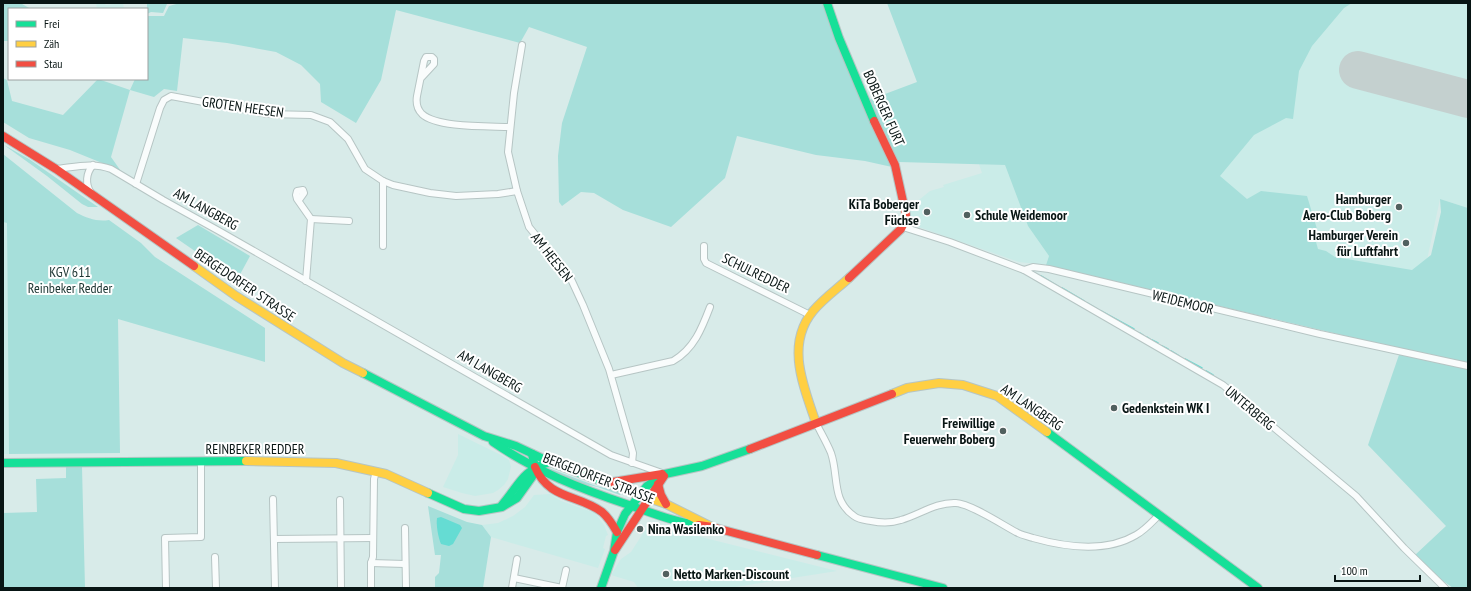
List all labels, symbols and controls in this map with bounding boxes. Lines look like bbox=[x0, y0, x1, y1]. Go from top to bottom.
legend bbox=[8, 8, 148, 80]
text: Frei bbox=[44, 16, 60, 31]
text: Zäh bbox=[44, 36, 59, 51]
text: Stau bbox=[44, 56, 62, 71]
street label: BOBERGER FURT bbox=[859, 67, 909, 149]
street label: GROTEN HEESEN bbox=[201, 92, 285, 122]
street label: AM LANGBERG bbox=[170, 184, 242, 234]
place label: Hamburger Aero-Club Boberg bbox=[1302, 190, 1392, 224]
place label: KiTa Boberger Füchse bbox=[849, 195, 920, 229]
marker: Hamburger Aero-Club Boberg bbox=[1394, 202, 1404, 212]
place label: Schule Weidemoor bbox=[975, 206, 1068, 224]
marker: KiTa Boberger Füchse bbox=[922, 207, 932, 217]
marker: Schule Weidemoor bbox=[962, 210, 972, 220]
place label: Hamburger Verein für Luftfahrt bbox=[1308, 226, 1398, 260]
street label: AM HEESEN bbox=[527, 229, 577, 285]
marker: Hamburger Verein für Luftfahrt bbox=[1401, 238, 1411, 248]
street label: BERGEDORFER STRASSE bbox=[191, 244, 299, 326]
street label: SCHULREDDER bbox=[719, 249, 793, 297]
park label: KGV 611 Reinbeker Redder bbox=[28, 263, 112, 297]
street label: WEIDEMOOR bbox=[1150, 286, 1216, 318]
street label: AM LANGBERG bbox=[455, 345, 525, 397]
street label: AM LANGBERG bbox=[997, 380, 1067, 434]
street label: UNTERBERG bbox=[1221, 382, 1279, 434]
place label: Gedenkstein WK I bbox=[1122, 399, 1209, 417]
marker: Gedenkstein WK I bbox=[1109, 403, 1119, 413]
place label: Freiwillige Feuerwehr Boberg bbox=[904, 414, 995, 448]
marker: Freiwillige Feuerwehr Boberg bbox=[998, 426, 1008, 436]
street label: REINBEKER REDDER bbox=[206, 440, 305, 458]
street label: BERGEDORFER STRASSE bbox=[541, 448, 657, 508]
place label: Nina Wasilenko bbox=[648, 520, 724, 538]
marker: Nina Wasilenko bbox=[635, 524, 645, 534]
scale bar bbox=[1335, 557, 1420, 583]
text: 100 m bbox=[1341, 563, 1368, 578]
place label: Netto Marken-Discount bbox=[674, 565, 789, 583]
marker: Netto Marken-Discount bbox=[661, 569, 671, 579]

